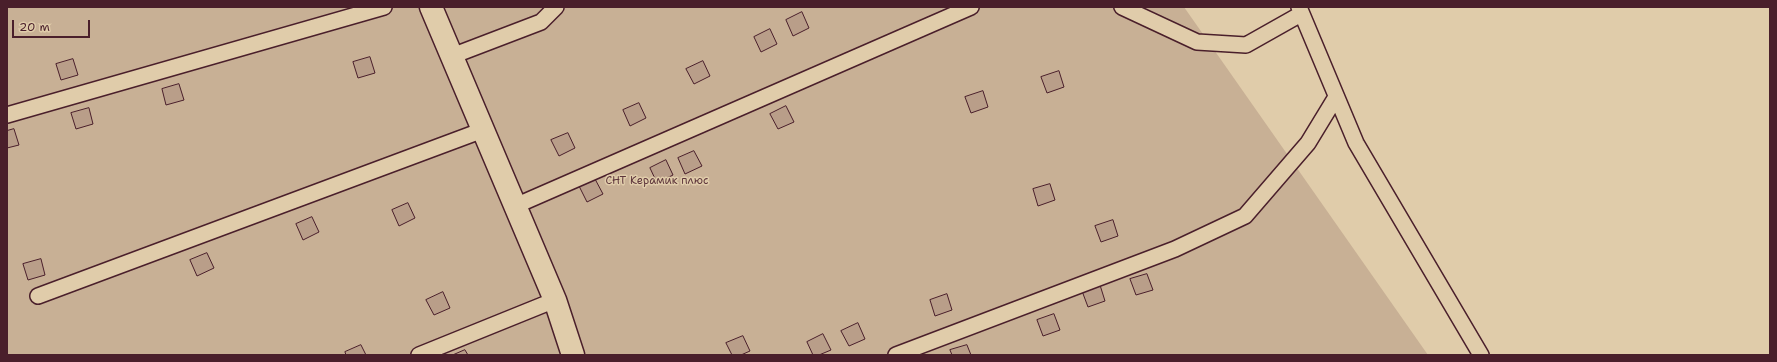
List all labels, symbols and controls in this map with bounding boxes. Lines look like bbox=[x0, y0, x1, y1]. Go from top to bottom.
scale bar bbox=[14, 12, 92, 38]
text: 20 m bbox=[19, 19, 50, 35]
park label: СНТ Керамик плюс bbox=[605, 174, 709, 188]

